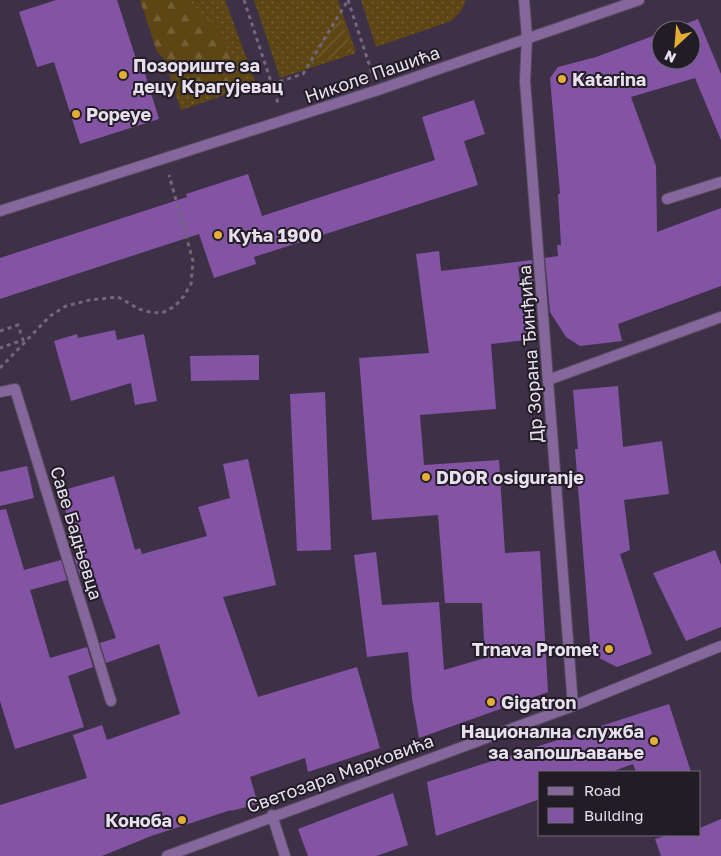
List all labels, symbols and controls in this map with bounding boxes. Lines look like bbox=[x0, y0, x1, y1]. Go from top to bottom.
north arrow bbox=[651, 20, 701, 70]
street label: Николе Пашића bbox=[302, 41, 442, 107]
text: N bbox=[662, 47, 679, 67]
place label: Позориште за децу Крагујевац bbox=[133, 54, 283, 97]
place label: Katarina bbox=[572, 68, 646, 90]
marker: Позориште за децу Крагујевац bbox=[117, 69, 129, 81]
marker: Katarina bbox=[556, 73, 568, 85]
place label: Popeye bbox=[86, 103, 151, 125]
marker: Popeye bbox=[70, 108, 82, 120]
place label: Кућа 1900 bbox=[228, 224, 322, 246]
marker: Кућа 1900 bbox=[212, 229, 224, 241]
street label: Др Зорана Ђинђића bbox=[513, 264, 547, 444]
street label: Саве Бадњевца bbox=[46, 464, 108, 602]
place label: DDOR osiguranje bbox=[436, 466, 584, 488]
marker: DDOR osiguranje bbox=[420, 471, 432, 483]
place label: Trnava Promet bbox=[472, 638, 599, 660]
marker: Trnava Promet bbox=[603, 643, 615, 655]
place label: Gigatron bbox=[501, 691, 576, 713]
marker: Gigatron bbox=[485, 696, 497, 708]
place label: Национална служба за запошљавање bbox=[461, 720, 644, 763]
street label: Светозара Марковића bbox=[243, 729, 437, 817]
marker: Национална служба за запошљавање bbox=[648, 735, 660, 747]
legend bbox=[538, 771, 701, 836]
text: Road bbox=[584, 781, 621, 799]
text: Building bbox=[584, 806, 644, 824]
place label: Коноба bbox=[105, 809, 172, 831]
marker: Коноба bbox=[176, 814, 188, 826]

